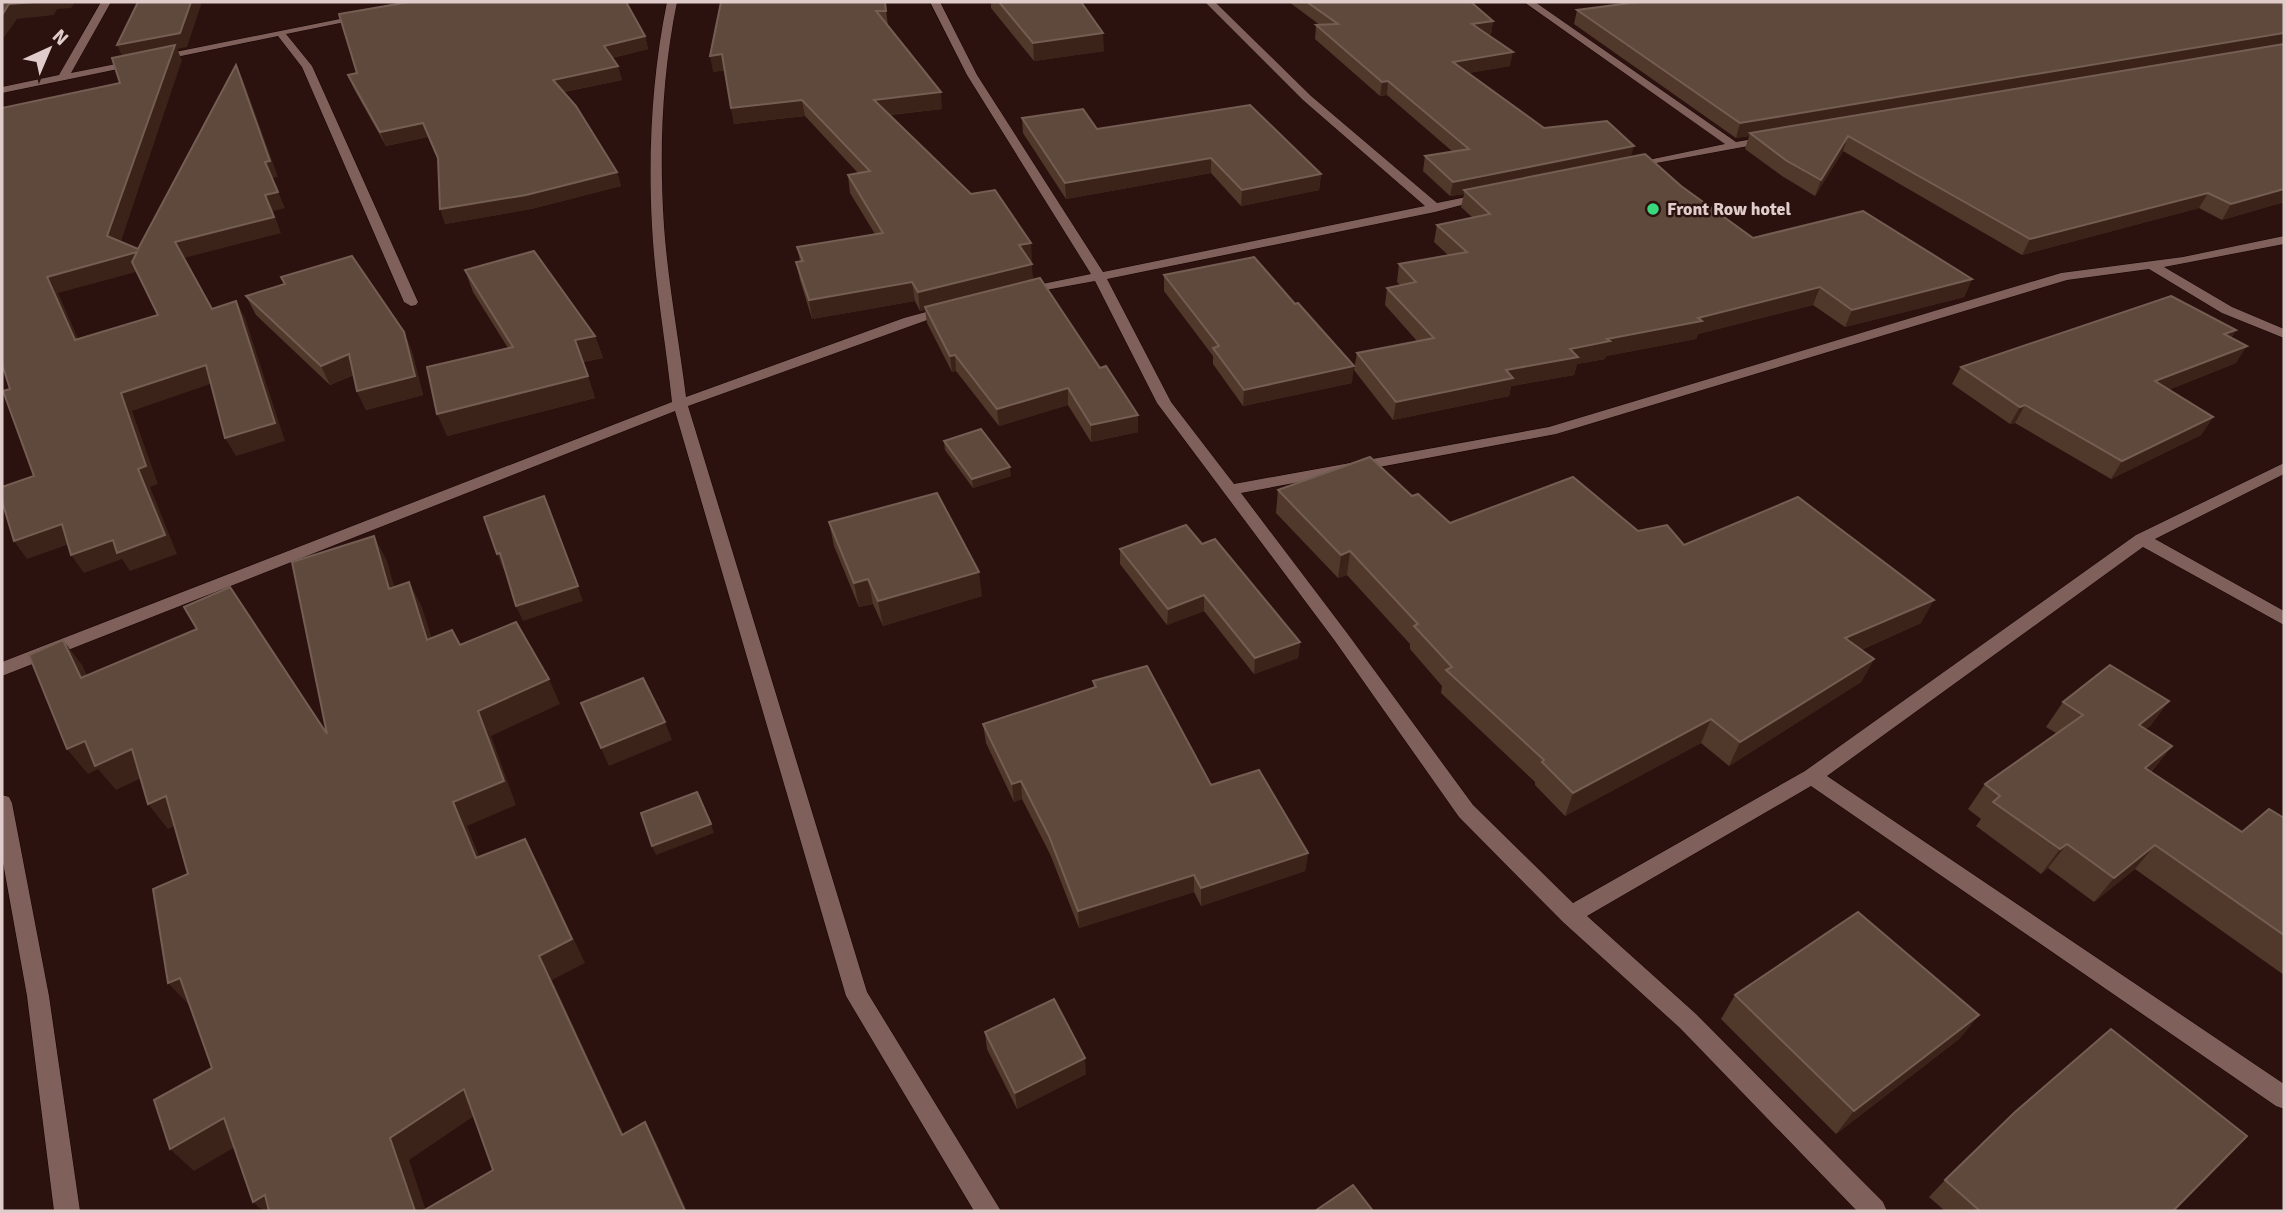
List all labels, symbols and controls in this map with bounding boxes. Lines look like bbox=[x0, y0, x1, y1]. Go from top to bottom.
north arrow bbox=[14, 14, 84, 84]
text: N bbox=[47, 24, 73, 51]
place label: Front Row hotel bbox=[1667, 198, 1791, 220]
marker: Front Row hotel bbox=[1645, 201, 1661, 217]

